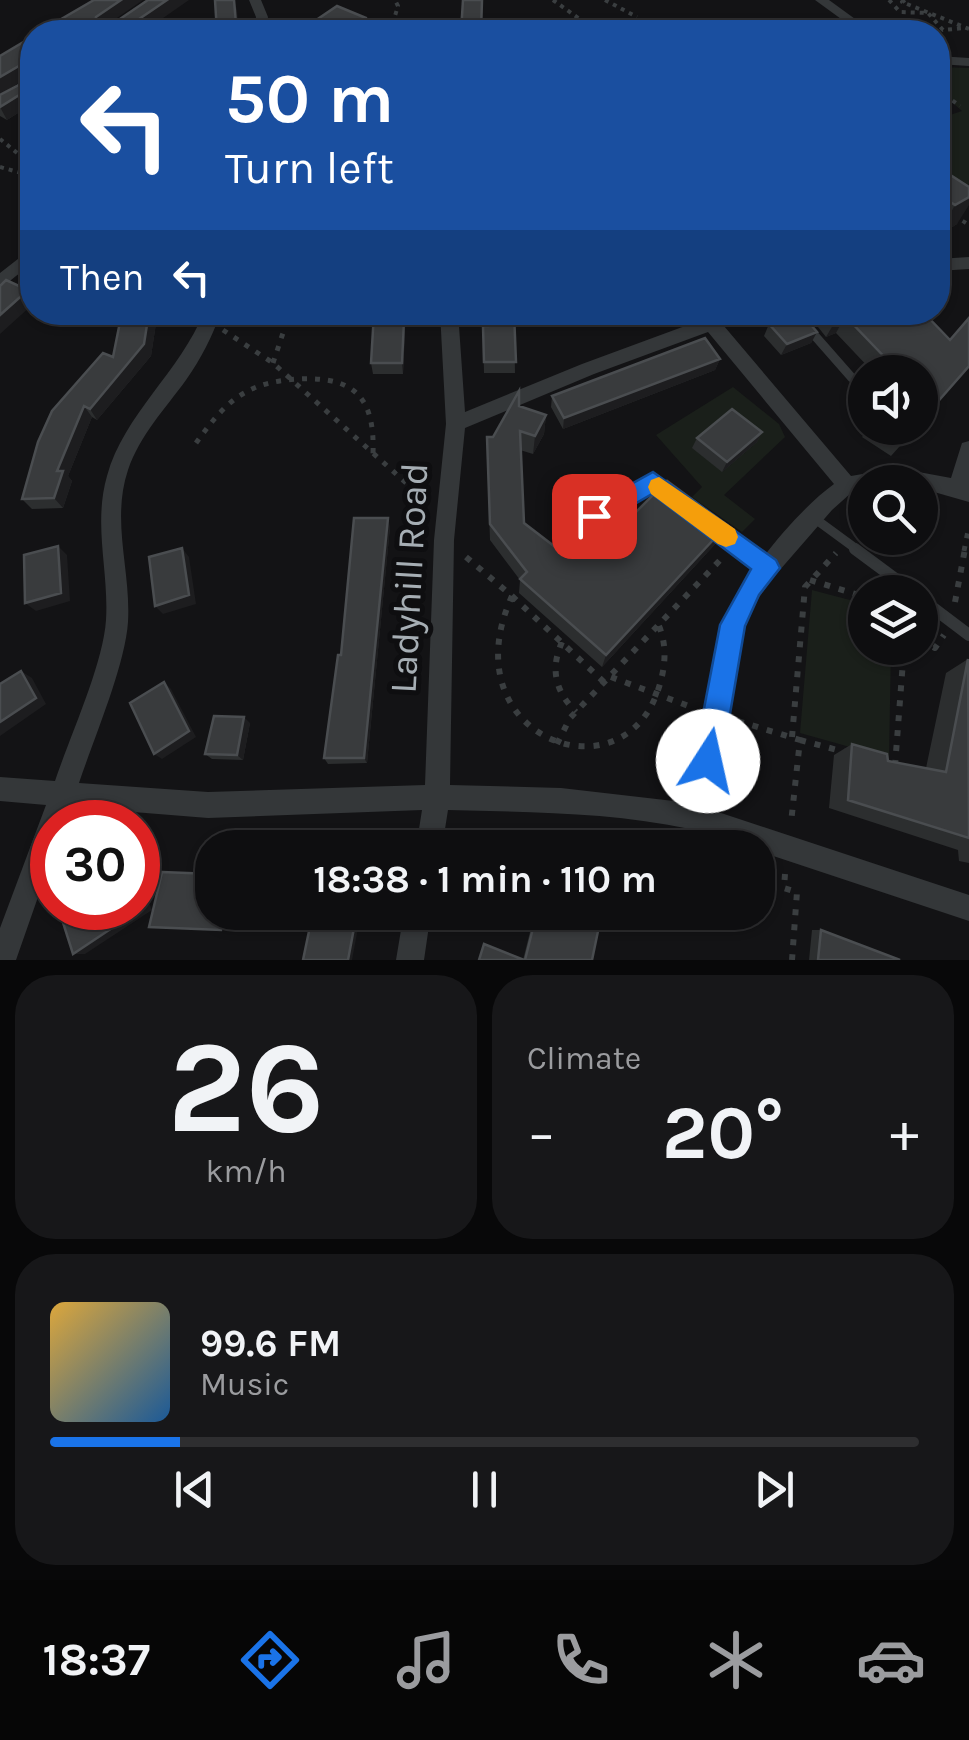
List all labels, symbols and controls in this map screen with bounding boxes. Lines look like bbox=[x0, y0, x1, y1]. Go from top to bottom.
text: 50 m bbox=[225, 58, 394, 140]
icon: left bbox=[60, 60, 190, 190]
text: Turn left bbox=[225, 142, 394, 194]
icon: left bbox=[164, 250, 219, 305]
text: Then bbox=[60, 255, 144, 300]
map controls bbox=[848, 355, 938, 665]
button: sound bbox=[848, 355, 938, 445]
street label: Ladyhill Road bbox=[380, 462, 438, 694]
button: search bbox=[848, 465, 938, 555]
pin bbox=[552, 474, 637, 559]
icon: arrive bbox=[567, 489, 622, 544]
button: layers bbox=[848, 575, 938, 665]
position arrow bbox=[656, 709, 760, 813]
speed limit sign: 30 bbox=[30, 800, 160, 930]
text: 18:38 · 1 min · 110 m bbox=[313, 857, 657, 902]
text: 26 bbox=[167, 1012, 325, 1164]
text: Climate bbox=[527, 1040, 641, 1077]
text: 20° bbox=[662, 1089, 784, 1177]
text: − bbox=[527, 1101, 556, 1165]
text: + bbox=[890, 1101, 919, 1165]
text: km/h bbox=[205, 1153, 287, 1190]
text: 99.6 FM bbox=[200, 1321, 341, 1366]
text: Music bbox=[200, 1366, 289, 1403]
icon: previous bbox=[167, 1462, 222, 1517]
icon: pause bbox=[457, 1462, 512, 1517]
icon: next bbox=[747, 1462, 802, 1517]
icon: directions bbox=[235, 1625, 305, 1695]
icon: music bbox=[391, 1625, 461, 1695]
icon: phone bbox=[546, 1625, 616, 1695]
icon: climate bbox=[701, 1625, 771, 1695]
icon: car bbox=[856, 1625, 926, 1695]
text: 18:37 bbox=[43, 1634, 150, 1686]

